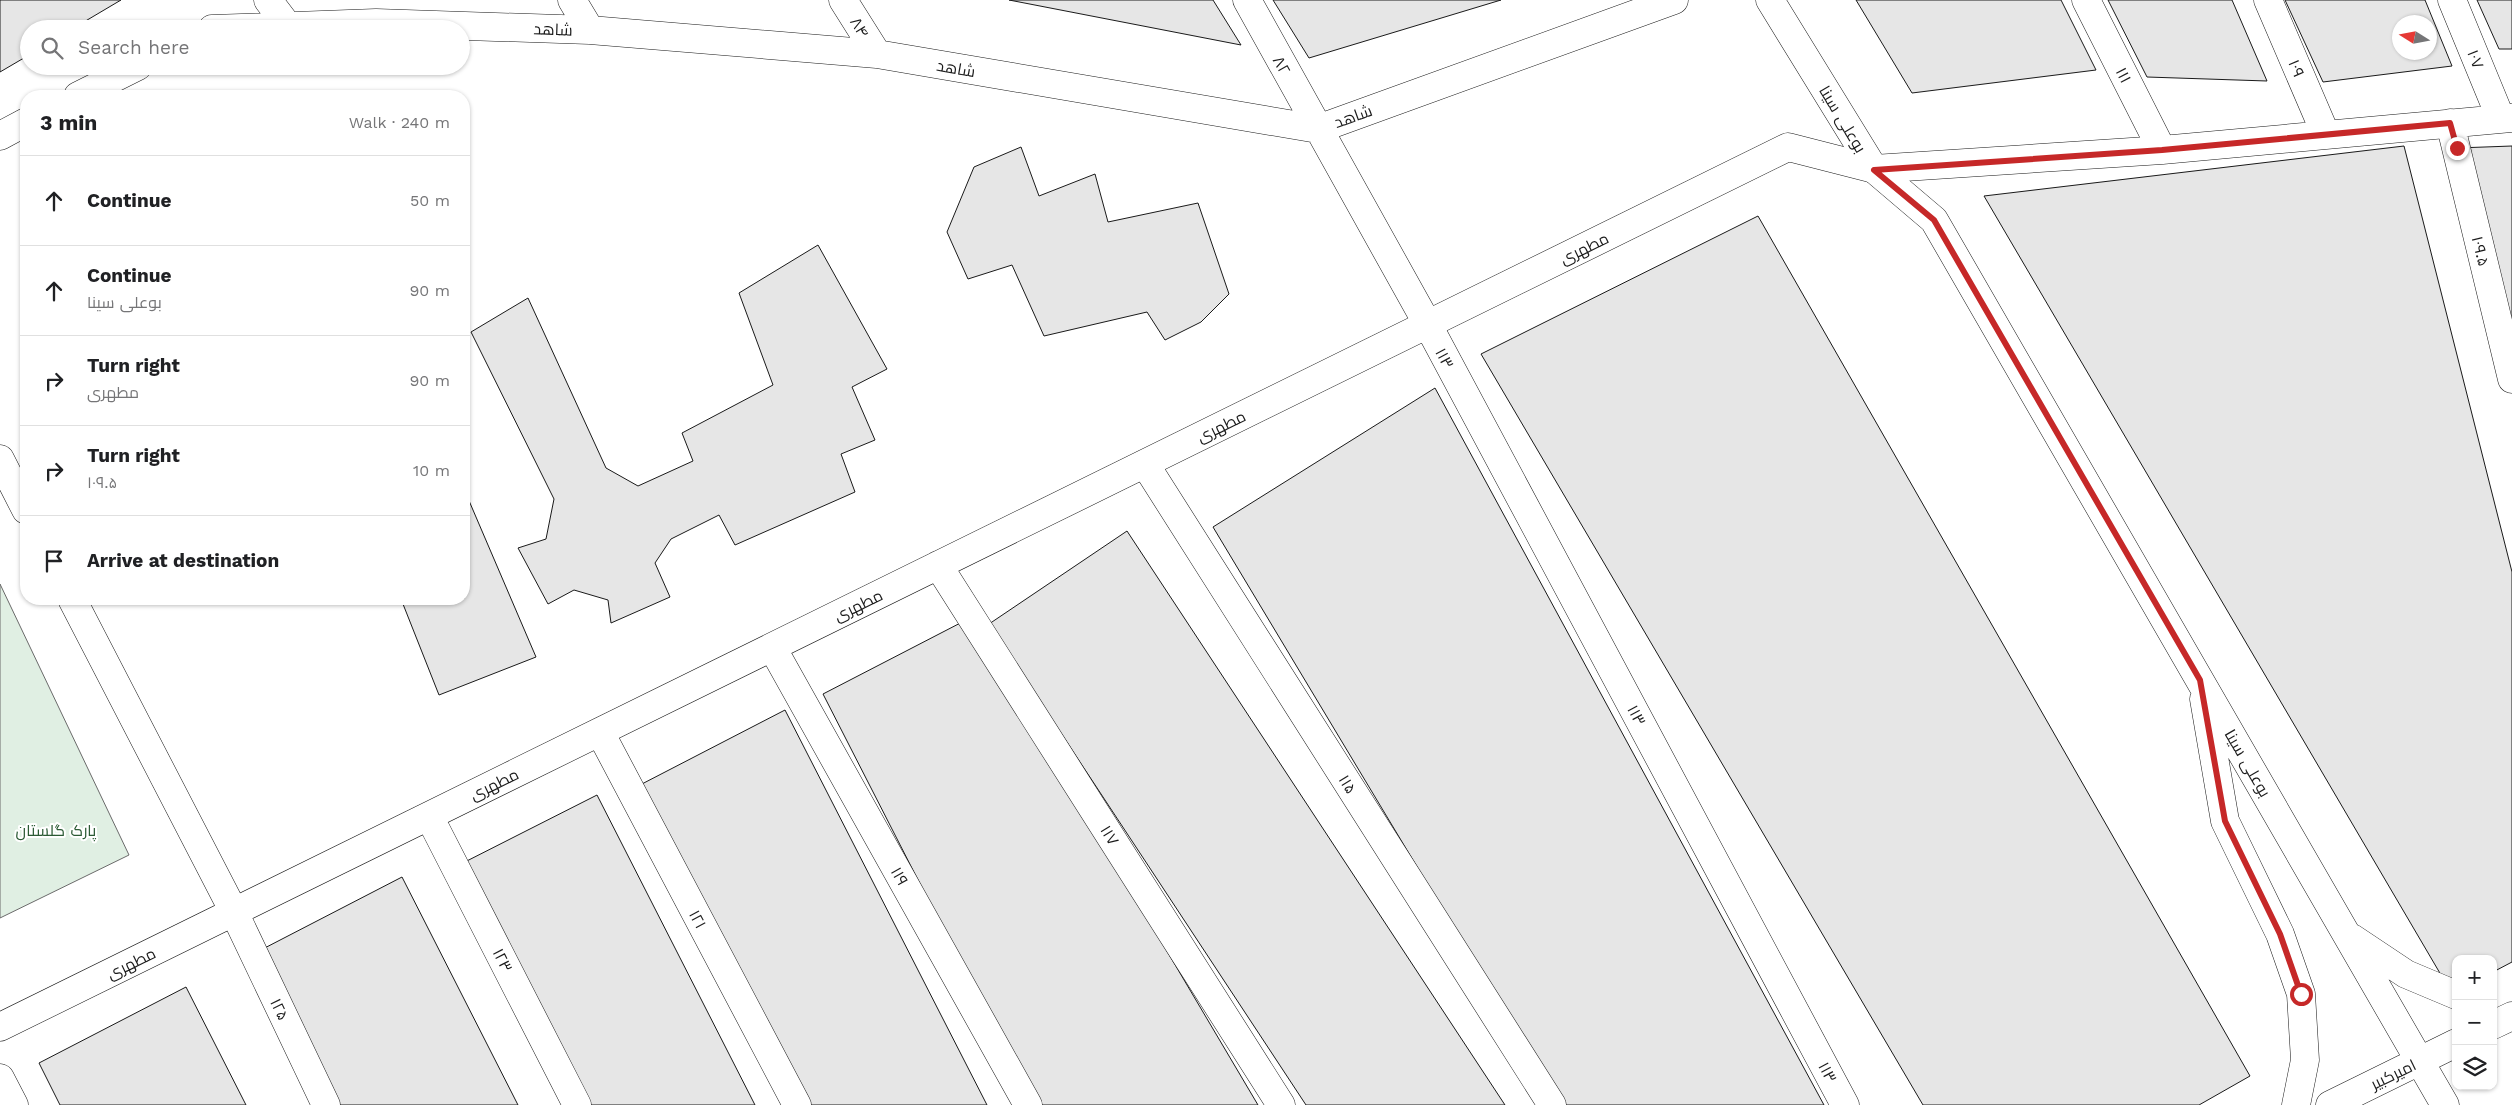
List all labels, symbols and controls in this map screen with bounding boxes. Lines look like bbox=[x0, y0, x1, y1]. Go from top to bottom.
street label: ۸۴ bbox=[846, 13, 873, 41]
north arrow bbox=[2392, 15, 2437, 60]
street label: شاهد bbox=[533, 19, 573, 40]
search box bbox=[20, 20, 470, 75]
icon: search bbox=[38, 34, 66, 62]
text: Search here bbox=[78, 36, 189, 59]
street label: ۱۰۷ bbox=[2463, 47, 2488, 72]
street label: ۸۲ bbox=[1269, 53, 1294, 78]
street label: شاهد bbox=[935, 56, 977, 81]
street label: ۱۰۹ bbox=[2284, 57, 2309, 80]
street label: ۱۱۱ bbox=[2112, 64, 2135, 86]
street label: بوعلی سینا bbox=[1814, 82, 1870, 157]
street label: شاهد bbox=[1331, 101, 1375, 132]
text: 3 min bbox=[40, 110, 97, 135]
text: Walk · 240 m bbox=[349, 113, 450, 132]
route end bbox=[2446, 137, 2469, 160]
icon: ahead bbox=[40, 187, 68, 215]
text: Continue bbox=[87, 189, 171, 212]
text: 50 m bbox=[410, 191, 450, 210]
street label: مطهری bbox=[1557, 229, 1612, 269]
street label: ۱۰۹.۵ bbox=[2468, 234, 2493, 268]
text: Continue bbox=[87, 264, 171, 287]
icon: ahead bbox=[40, 277, 68, 305]
text: 90 m bbox=[409, 281, 450, 300]
text: بوعلی سینا bbox=[87, 293, 162, 312]
street label: ۱۱۳ bbox=[1431, 345, 1458, 372]
text: Turn right bbox=[87, 354, 180, 377]
icon: right bbox=[40, 367, 68, 395]
text: 90 m bbox=[409, 371, 450, 390]
text: مطهری bbox=[87, 383, 139, 402]
street label: مطهری bbox=[1194, 407, 1249, 447]
text: Turn right bbox=[87, 444, 180, 467]
icon: right bbox=[40, 457, 68, 485]
text: 10 m bbox=[413, 461, 450, 480]
text: ۱۰۹.۵ bbox=[87, 473, 117, 492]
icon: arrive bbox=[40, 547, 68, 575]
text: Arrive at destination bbox=[87, 549, 279, 572]
street label: مطهری bbox=[831, 586, 886, 626]
street label: ۱۱۳ bbox=[1623, 702, 1650, 729]
street label: بوعلی سینا bbox=[2220, 726, 2275, 801]
street label: مطهری bbox=[467, 765, 522, 805]
street label: ۱۱۵ bbox=[1335, 771, 1361, 797]
park label: پارک گلستان bbox=[16, 821, 97, 842]
street label: ۱۱۷ bbox=[1096, 822, 1123, 849]
street label: ۱۱۹ bbox=[887, 864, 912, 889]
street label: ۱۲۱ bbox=[685, 907, 710, 932]
street label: مطهری bbox=[104, 944, 159, 984]
street label: ۱۲۳ bbox=[489, 945, 517, 975]
map controls bbox=[2452, 955, 2497, 1090]
button: + bbox=[2452, 955, 2497, 1000]
route start bbox=[2290, 983, 2313, 1006]
street label: ۱۲۵ bbox=[266, 995, 293, 1023]
button: − bbox=[2452, 1000, 2497, 1045]
button: layers bbox=[2452, 1045, 2497, 1090]
street label: امیرکبیر bbox=[2366, 1055, 2419, 1094]
street label: ۱۱۳ bbox=[1814, 1059, 1841, 1086]

